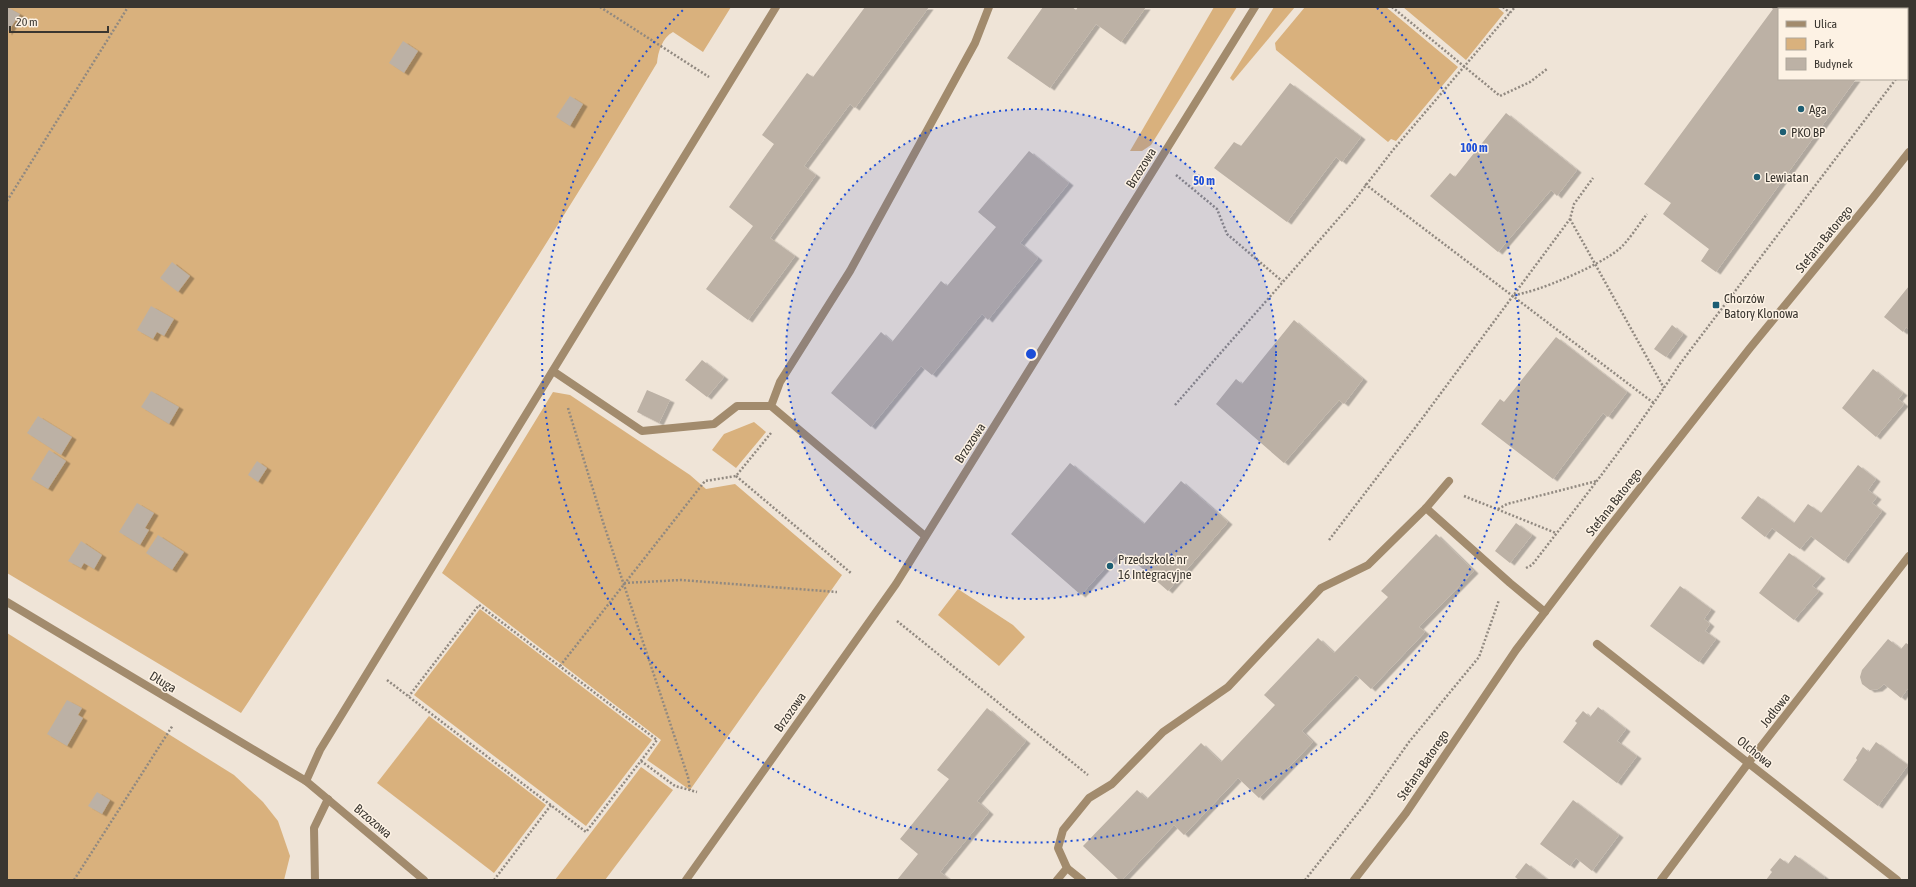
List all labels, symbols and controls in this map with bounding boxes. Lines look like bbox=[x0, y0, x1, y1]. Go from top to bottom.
scale bar bbox=[10, 8, 108, 34]
legend bbox=[1778, 8, 1908, 80]
text: 20 m bbox=[16, 15, 38, 29]
text: Ulica bbox=[1814, 17, 1837, 31]
text: Park bbox=[1814, 37, 1835, 51]
text: Budynek bbox=[1814, 57, 1853, 71]
place label: Aga bbox=[1809, 102, 1827, 117]
marker: Aga bbox=[1796, 104, 1806, 114]
place label: PKO BP bbox=[1791, 125, 1825, 140]
marker: PKO BP bbox=[1778, 127, 1788, 137]
text: 100 m bbox=[1460, 141, 1488, 155]
street label: Brzozowa bbox=[1123, 145, 1159, 191]
place label: Lewiatan bbox=[1765, 170, 1809, 185]
marker: Lewiatan bbox=[1752, 172, 1762, 182]
text: 50 m bbox=[1193, 174, 1215, 188]
street label: Stefana Batorego bbox=[1792, 202, 1856, 276]
place label: Chorzów Batory Klonowa bbox=[1724, 291, 1799, 321]
marker: Chorzów Batory Klonowa bbox=[1711, 300, 1721, 310]
centre of rings bbox=[1024, 347, 1038, 361]
street label: Brzozowa bbox=[952, 420, 988, 466]
street label: Stefana Batorego bbox=[1583, 465, 1645, 539]
place label: Przedszkole nr 16 Integracyjne bbox=[1118, 552, 1192, 582]
marker: Przedszkole nr 16 Integracyjne bbox=[1105, 561, 1115, 571]
street label: Długa bbox=[147, 668, 179, 696]
street label: Brzozowa bbox=[771, 689, 809, 735]
street label: Jodłowa bbox=[1757, 690, 1793, 730]
street label: Stefana Batorego bbox=[1394, 727, 1452, 803]
street label: Olchowa bbox=[1734, 733, 1776, 771]
street label: Brzozowa bbox=[351, 801, 395, 841]

